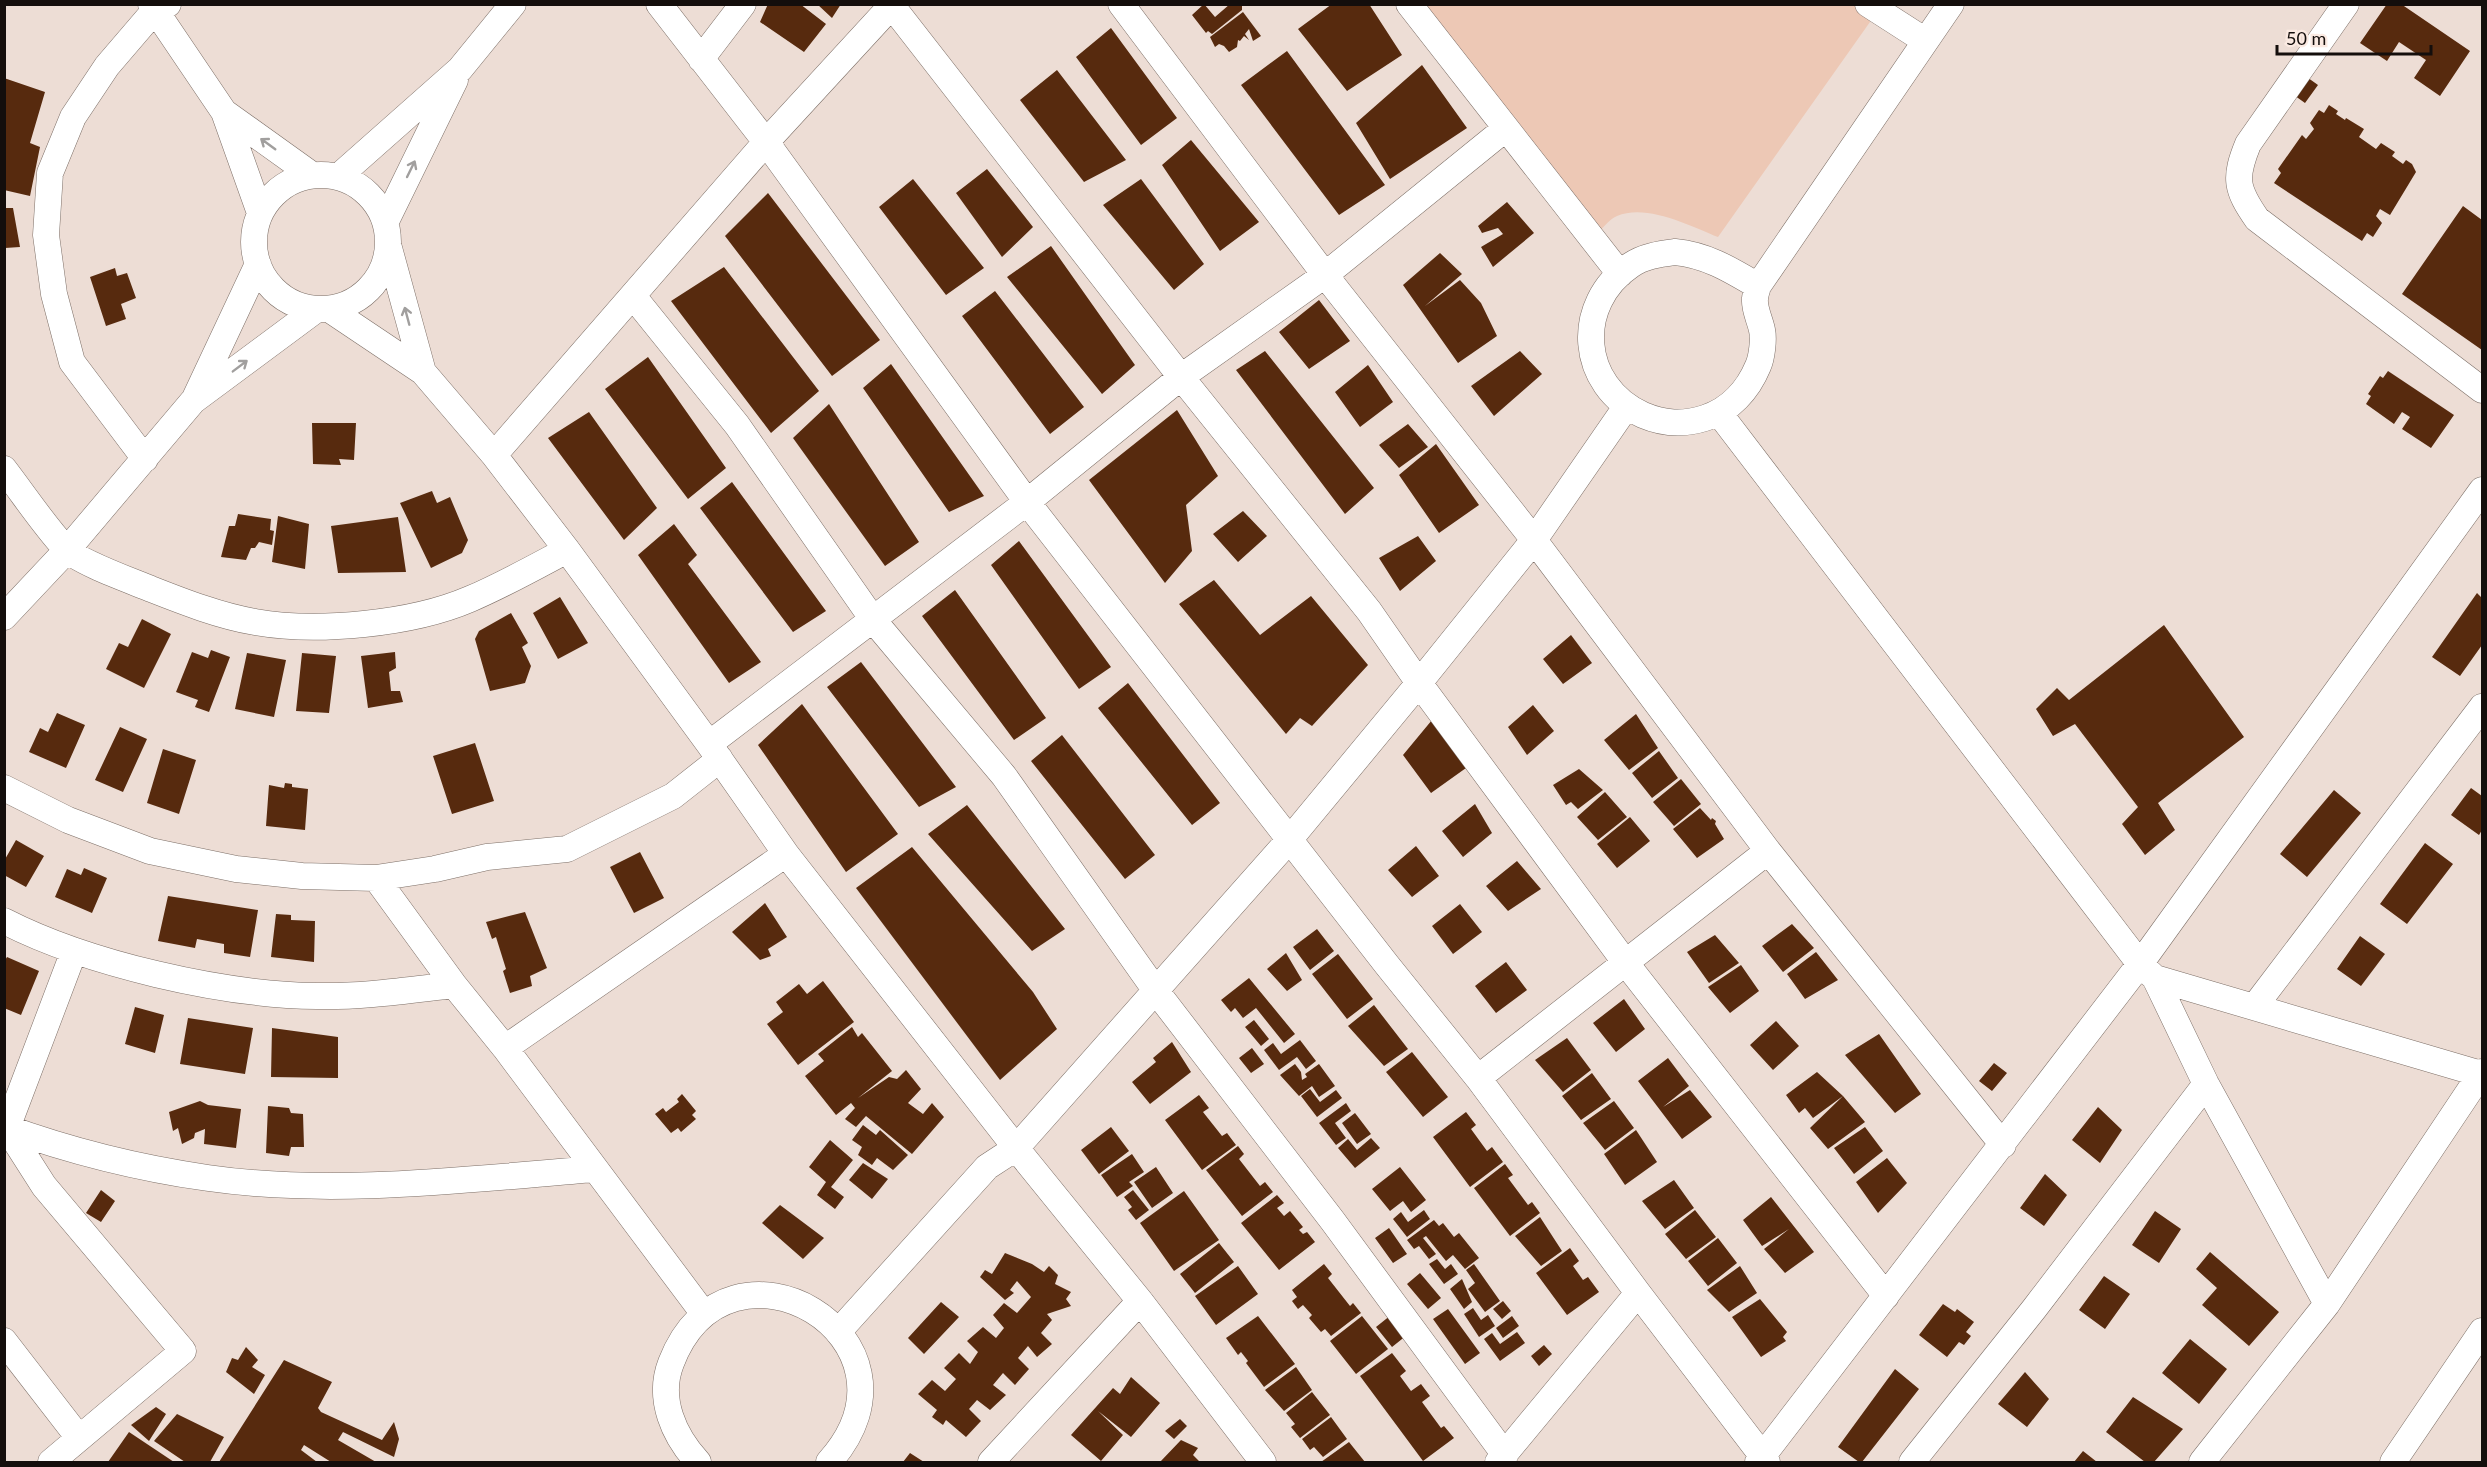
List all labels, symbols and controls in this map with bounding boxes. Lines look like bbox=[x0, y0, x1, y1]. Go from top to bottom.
scale bar bbox=[2277, 18, 2432, 56]
text: 50 m bbox=[2286, 27, 2326, 49]
one-way arrow bbox=[261, 138, 277, 150]
one-way arrow bbox=[406, 160, 418, 178]
one-way arrow bbox=[401, 307, 413, 326]
one-way arrow bbox=[232, 360, 248, 373]

